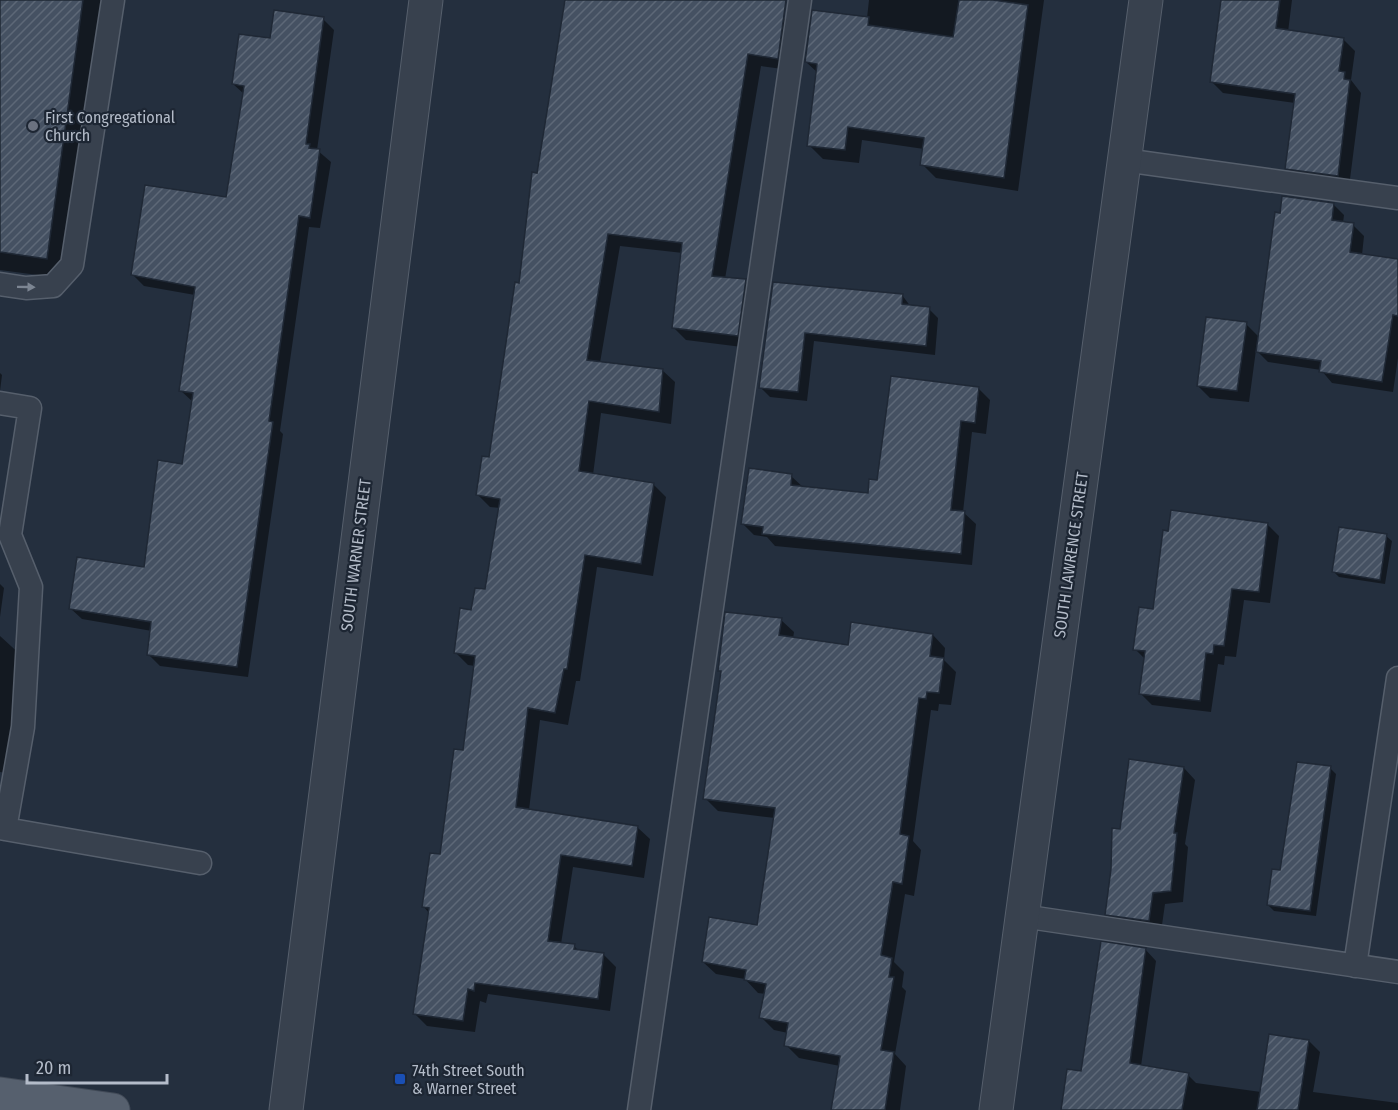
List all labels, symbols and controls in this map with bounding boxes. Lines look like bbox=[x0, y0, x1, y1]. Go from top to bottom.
place label: First Congregational Church bbox=[45, 108, 175, 145]
marker: First Congregational Church bbox=[26, 119, 40, 133]
one-way arrow bbox=[17, 282, 36, 292]
street label: SOUTH LAWRENCE STREET bbox=[1050, 470, 1092, 639]
street label: SOUTH WARNER STREET bbox=[337, 477, 375, 632]
scale bar bbox=[27, 1047, 166, 1085]
text: 20 m bbox=[36, 1057, 71, 1079]
place label: 74th Street South & Warner Street bbox=[412, 1061, 525, 1098]
marker: 74th Street South & Warner Street bbox=[393, 1072, 407, 1086]

